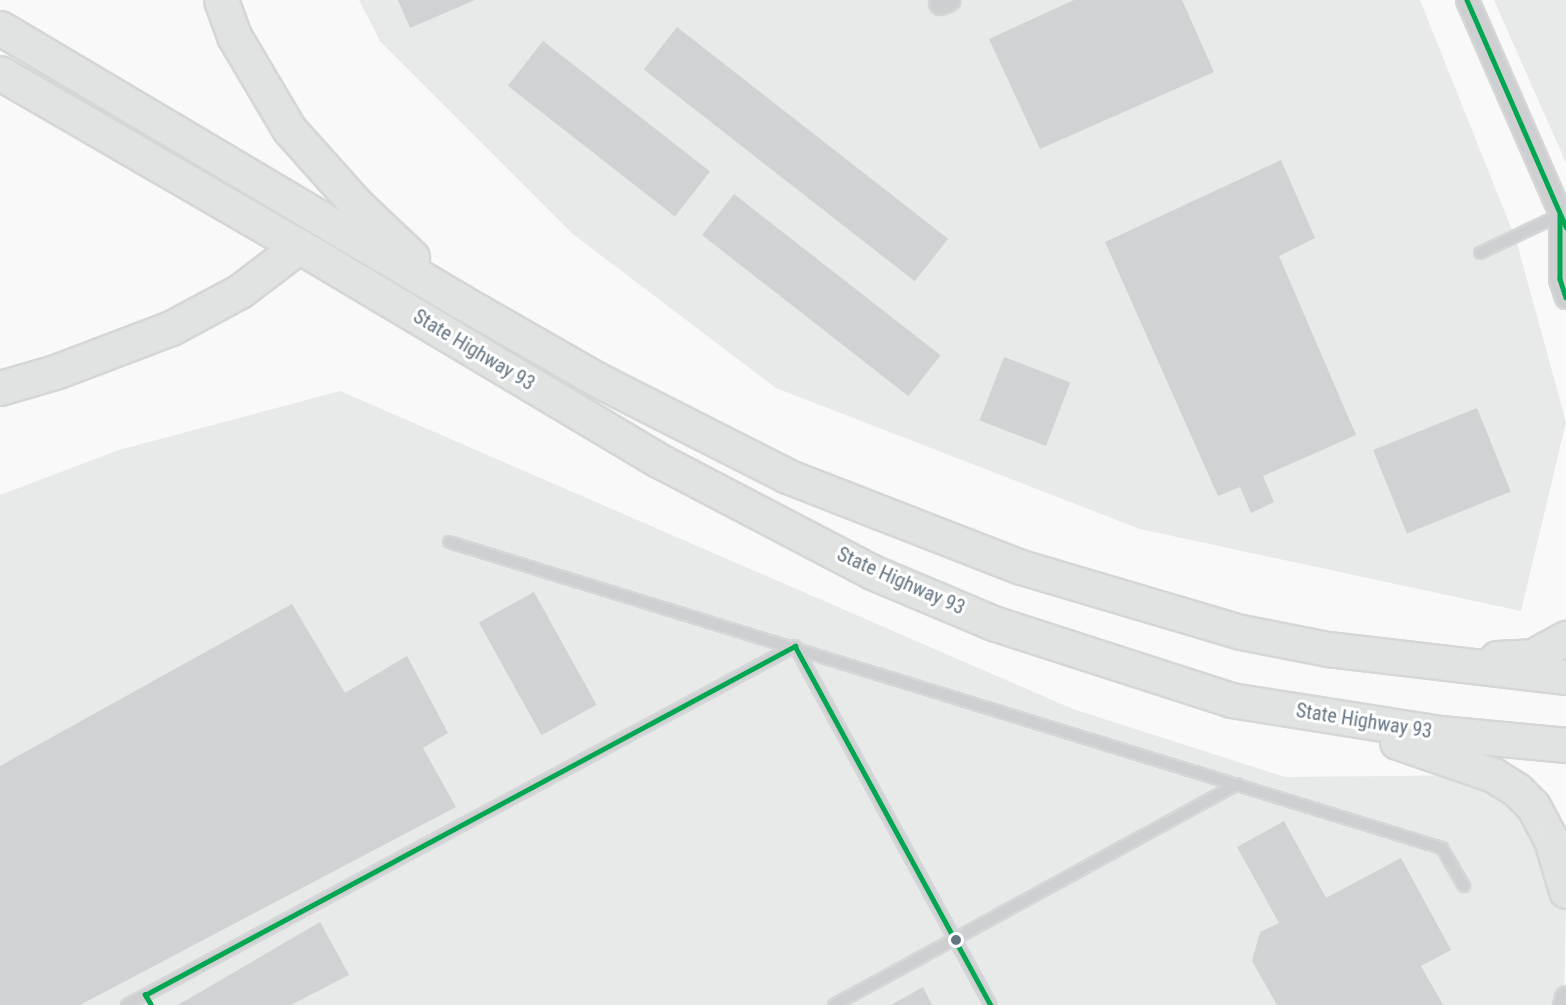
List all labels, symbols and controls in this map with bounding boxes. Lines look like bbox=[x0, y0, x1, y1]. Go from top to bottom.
street label: State Highway 93 bbox=[409, 304, 539, 396]
street label: State Highway 93 bbox=[833, 542, 969, 620]
street label: State Highway 93 bbox=[1294, 698, 1434, 744]
unlabelled marker bbox=[950, 934, 962, 946]

